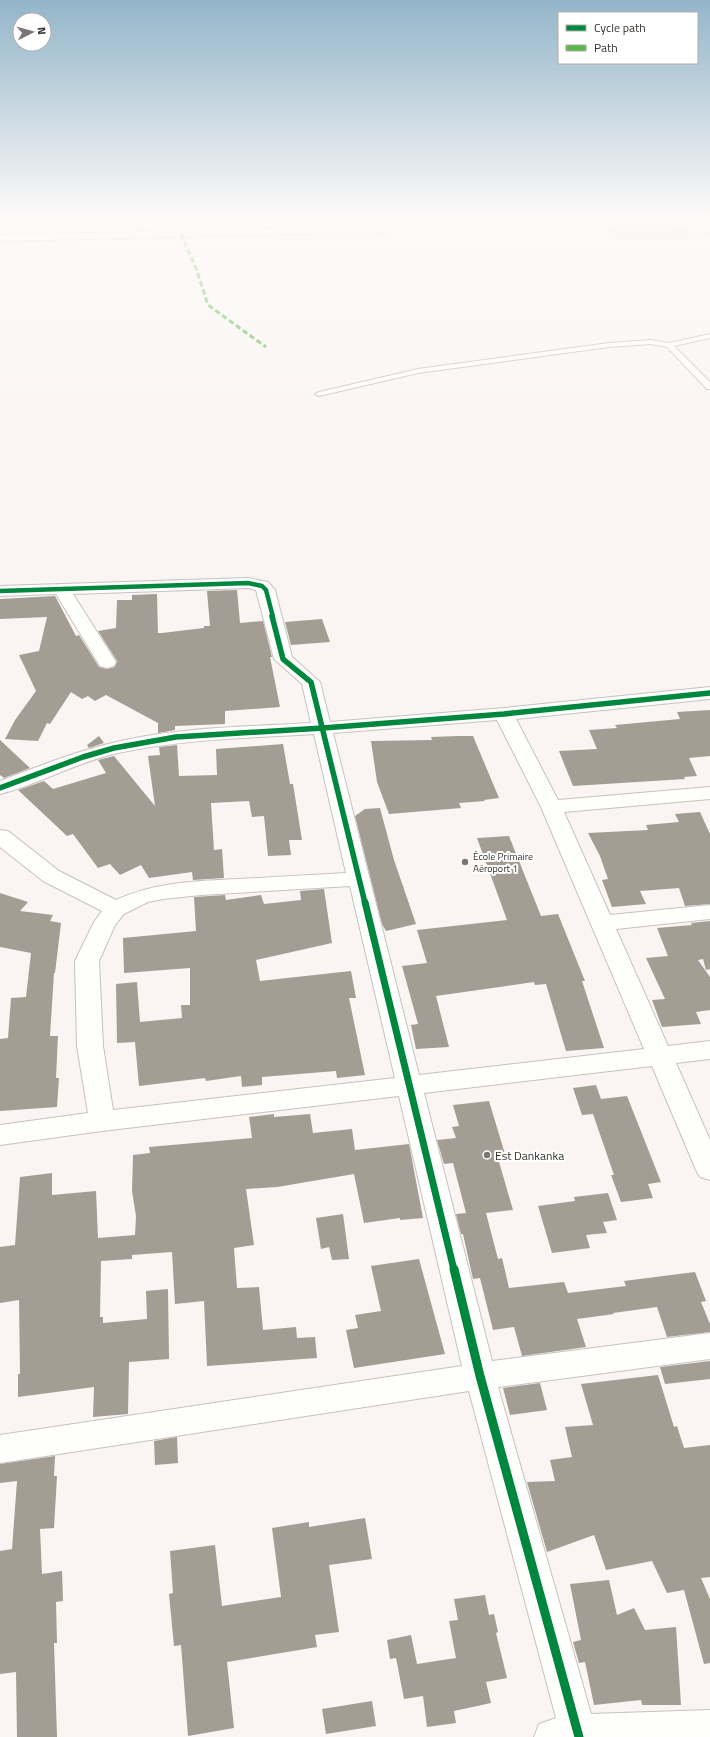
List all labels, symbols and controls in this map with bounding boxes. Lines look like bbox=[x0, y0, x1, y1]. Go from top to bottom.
north arrow bbox=[12, 12, 52, 52]
legend bbox=[558, 12, 698, 64]
text: Cycle path bbox=[594, 18, 646, 37]
text: N bbox=[34, 26, 50, 36]
text: Path bbox=[594, 38, 618, 57]
place label: École Primaire Aéroport 1 bbox=[473, 849, 533, 876]
marker: École Primaire Aéroport 1 bbox=[460, 857, 470, 867]
place label: Est Dankanka bbox=[495, 1146, 564, 1165]
marker: Est Dankanka bbox=[482, 1150, 492, 1160]

